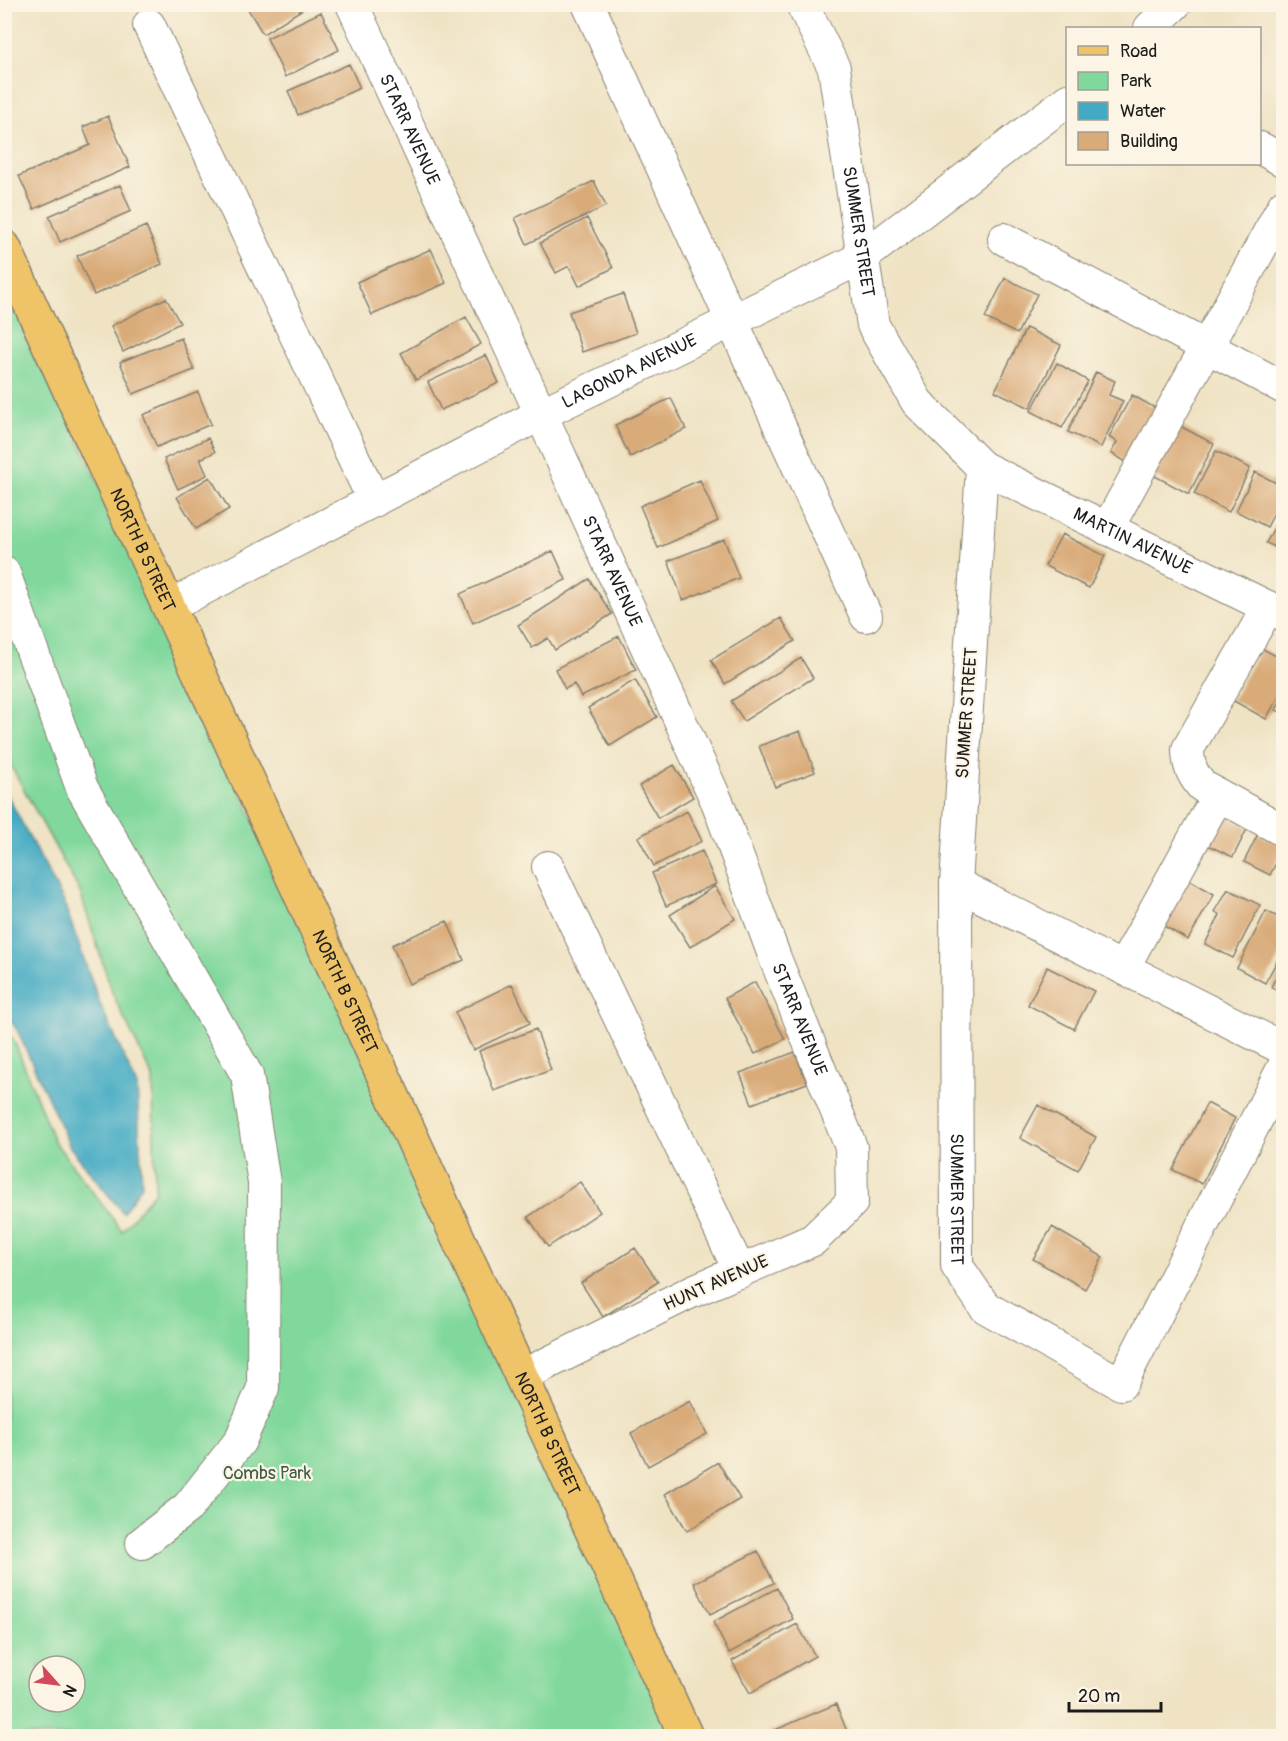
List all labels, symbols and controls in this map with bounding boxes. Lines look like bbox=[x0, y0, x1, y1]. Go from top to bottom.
legend bbox=[1066, 27, 1261, 165]
text: Road bbox=[1120, 40, 1157, 63]
street label: STARR AVENUE bbox=[374, 70, 445, 189]
text: Park bbox=[1120, 70, 1152, 93]
text: Water bbox=[1120, 100, 1166, 123]
text: Building bbox=[1120, 130, 1178, 153]
street label: SUMMER STREET bbox=[838, 165, 880, 298]
street label: LAGONDA AVENUE bbox=[558, 328, 701, 414]
street label: NORTH B STREET bbox=[104, 484, 181, 615]
street label: MARTIN AVENUE bbox=[1070, 502, 1196, 580]
street label: STARR AVENUE bbox=[577, 512, 648, 630]
street label: SUMMER STREET bbox=[951, 647, 983, 779]
street label: NORTH B STREET bbox=[307, 926, 383, 1057]
street label: STARR AVENUE bbox=[767, 959, 833, 1079]
street label: SUMMER STREET bbox=[945, 1133, 968, 1265]
street label: HUNT AVENUE bbox=[660, 1250, 772, 1316]
street label: NORTH B STREET bbox=[509, 1368, 586, 1499]
park label: Combs Park bbox=[223, 1462, 312, 1485]
north arrow bbox=[27, 1654, 87, 1714]
scale bar bbox=[1069, 1675, 1160, 1713]
text: N bbox=[58, 1681, 81, 1700]
text: 20 m bbox=[1078, 1685, 1120, 1708]

